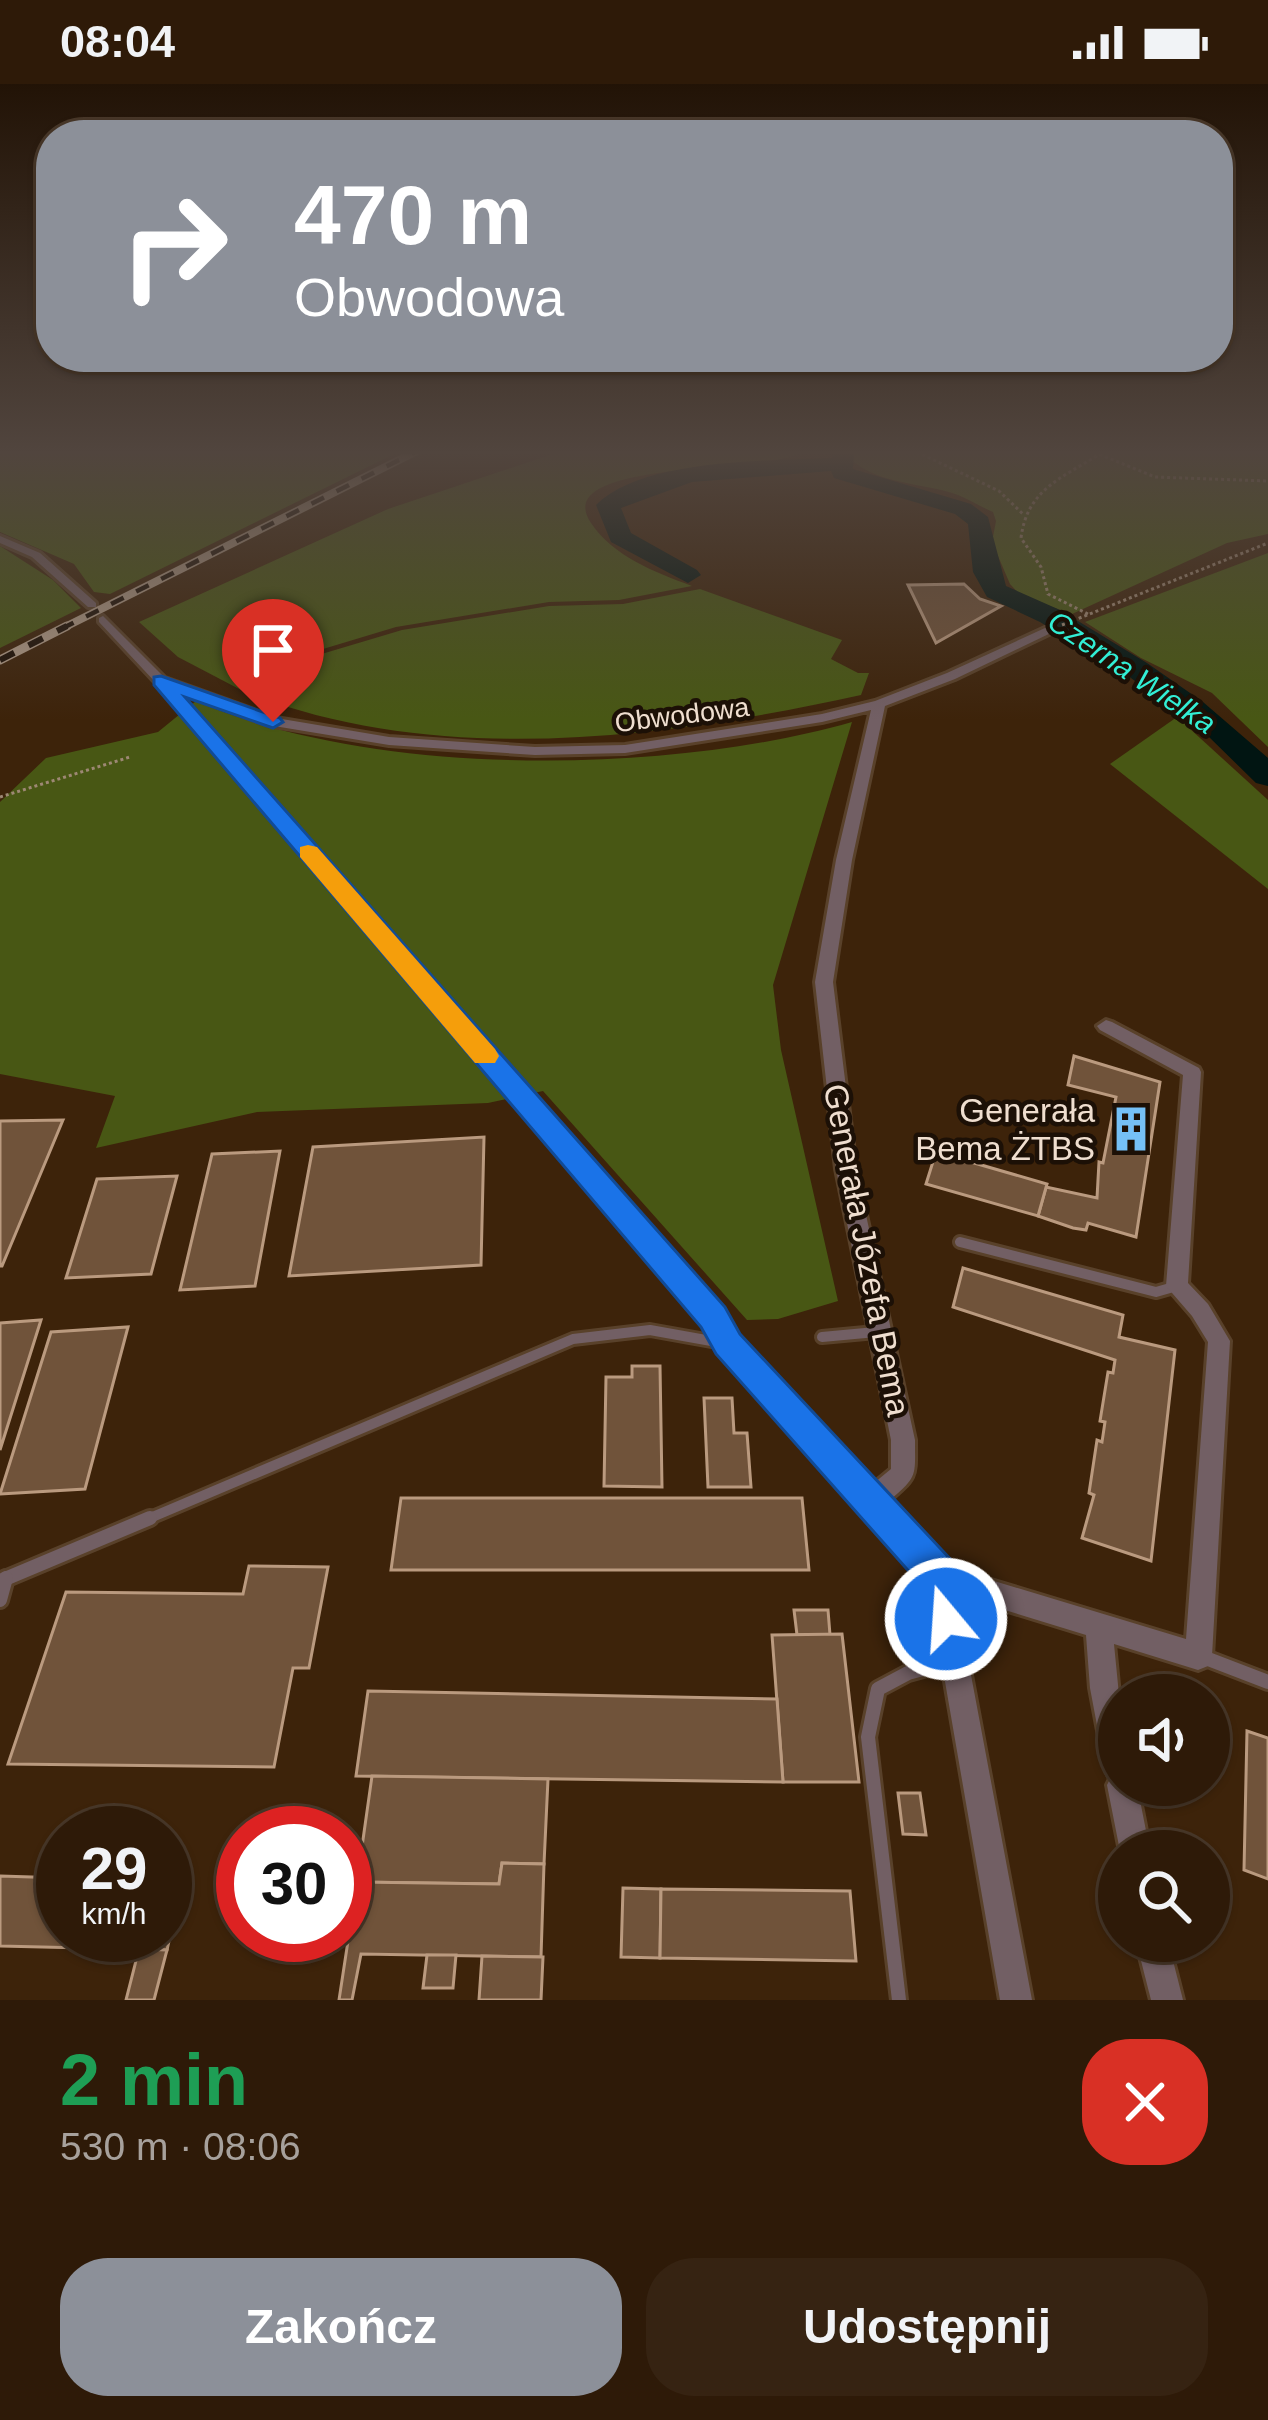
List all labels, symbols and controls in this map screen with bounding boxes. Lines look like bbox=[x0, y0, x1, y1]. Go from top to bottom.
text: 08:04 bbox=[60, 16, 175, 67]
icon: right bbox=[96, 168, 252, 324]
text: 470 m bbox=[294, 168, 532, 262]
text: Obwodowa bbox=[294, 267, 564, 327]
pin bbox=[222, 599, 324, 722]
water label: Czerna Wielka bbox=[1042, 604, 1222, 740]
icon: arrive bbox=[240, 617, 306, 683]
street label: Obwodowa bbox=[613, 692, 752, 738]
street label: Generała Józefa Bema bbox=[817, 1081, 917, 1420]
place label: Generała Bema ŻTBS bbox=[915, 1092, 1096, 1167]
building icon: Generała Bema ŻTBS bbox=[1106, 1104, 1156, 1154]
position arrow bbox=[883, 1556, 1009, 1682]
map controls bbox=[1098, 1674, 1230, 1962]
button: sound bbox=[1098, 1674, 1230, 1806]
speed limit sign: 30 bbox=[216, 1806, 372, 1962]
button: search bbox=[1098, 1830, 1230, 1962]
text: 29 bbox=[81, 1835, 147, 1902]
text: km/h bbox=[81, 1897, 147, 1930]
button: close bbox=[1082, 2039, 1208, 2165]
text: 2 min bbox=[60, 2040, 248, 2120]
text: 530 m · 08:06 bbox=[60, 2125, 301, 2168]
button: Zakończ bbox=[60, 2258, 622, 2396]
button: Udostępnij bbox=[646, 2258, 1208, 2396]

